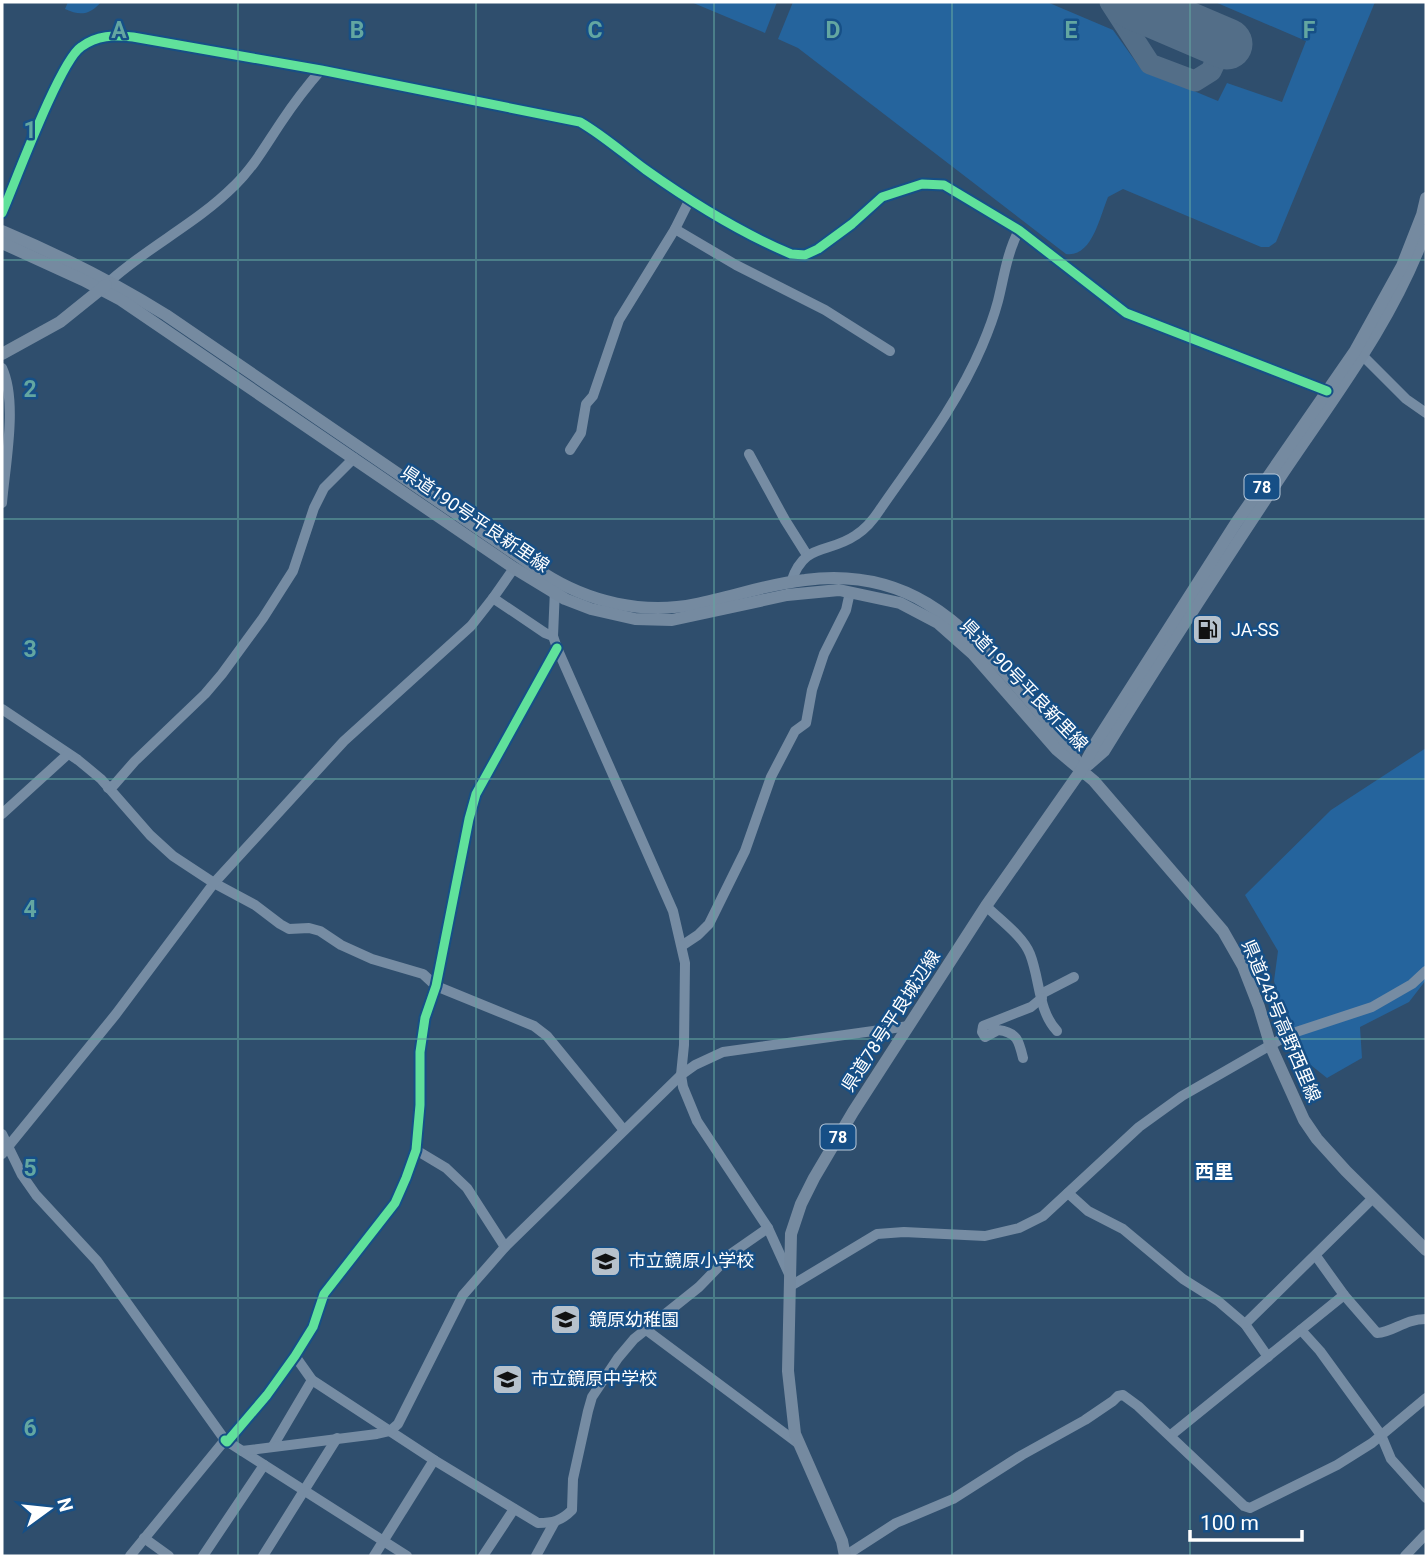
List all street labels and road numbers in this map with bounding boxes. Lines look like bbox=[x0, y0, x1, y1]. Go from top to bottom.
street label: 県道190号平良新里線 bbox=[397, 461, 553, 576]
road number: 78 bbox=[1244, 474, 1280, 500]
street label: 県道190号平良新里線 bbox=[956, 615, 1092, 755]
street label: 県道243号高野西里線 bbox=[1238, 936, 1325, 1105]
street label: 県道78号平良城辺線 bbox=[837, 946, 944, 1095]
road number: 78 bbox=[820, 1124, 856, 1149]

